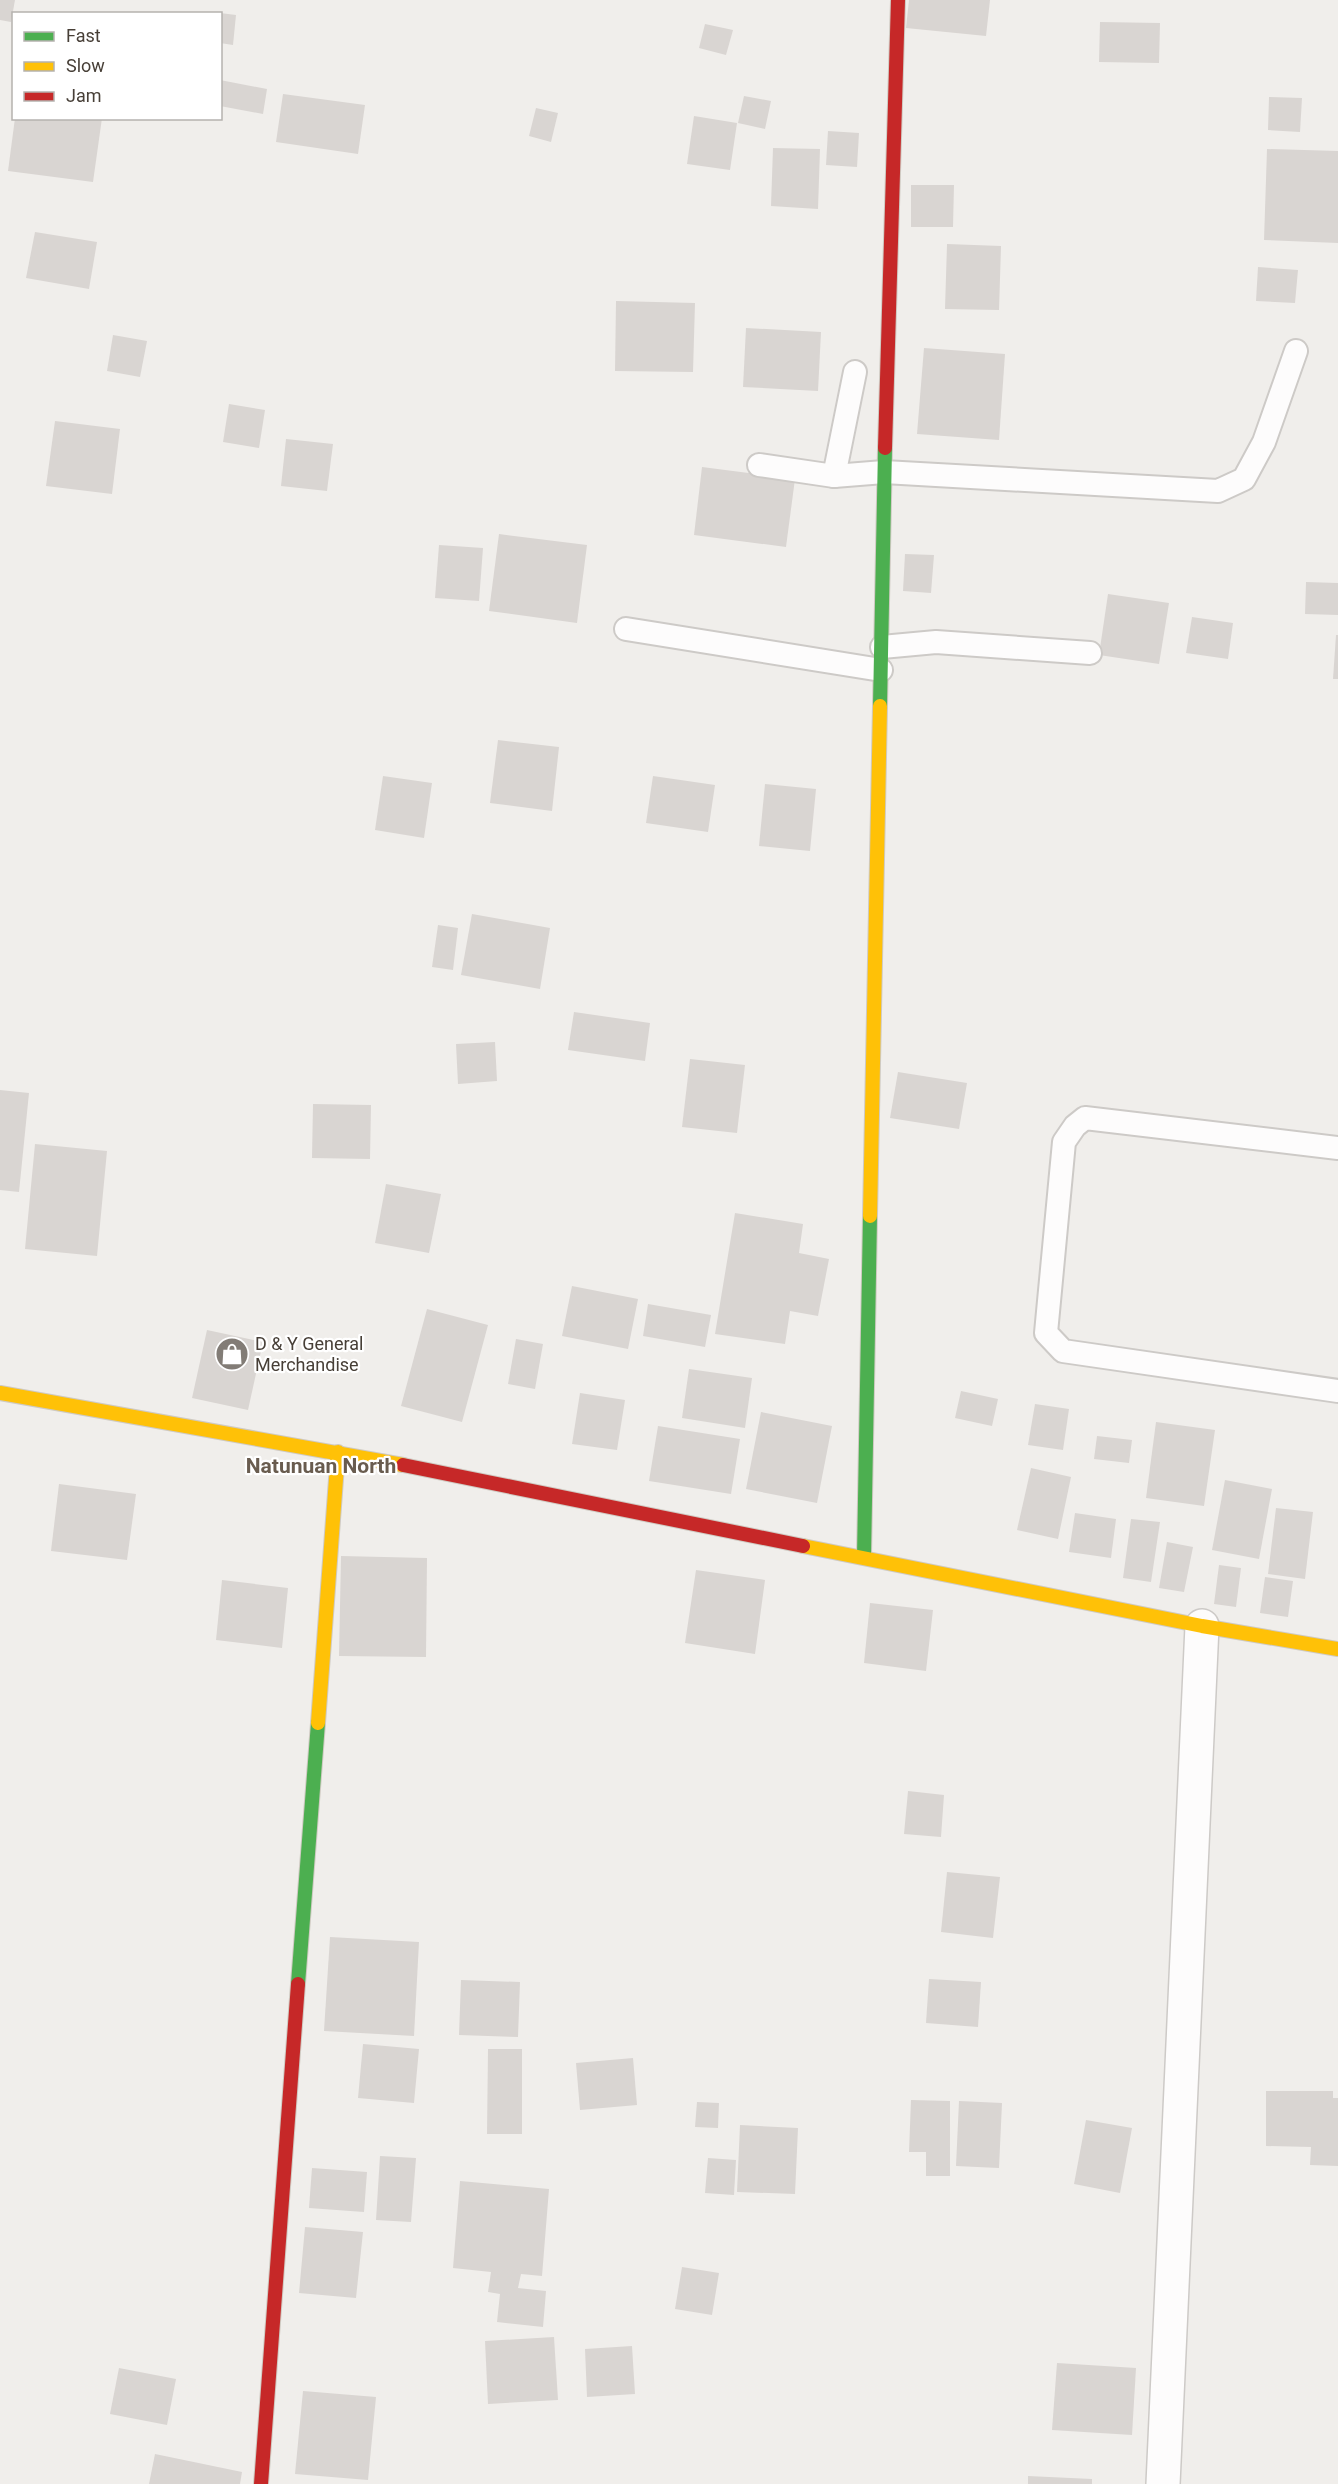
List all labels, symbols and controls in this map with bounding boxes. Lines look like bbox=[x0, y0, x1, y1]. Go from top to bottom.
legend bbox=[12, 12, 222, 120]
text: Fast bbox=[66, 25, 101, 46]
text: Slow bbox=[66, 55, 105, 76]
text: Jam bbox=[66, 85, 102, 106]
place label: D & Y General Merchandise bbox=[255, 1333, 363, 1375]
shop icon: D & Y General Merchandise bbox=[214, 1336, 250, 1372]
district label: Natunuan North bbox=[246, 1454, 396, 1478]

